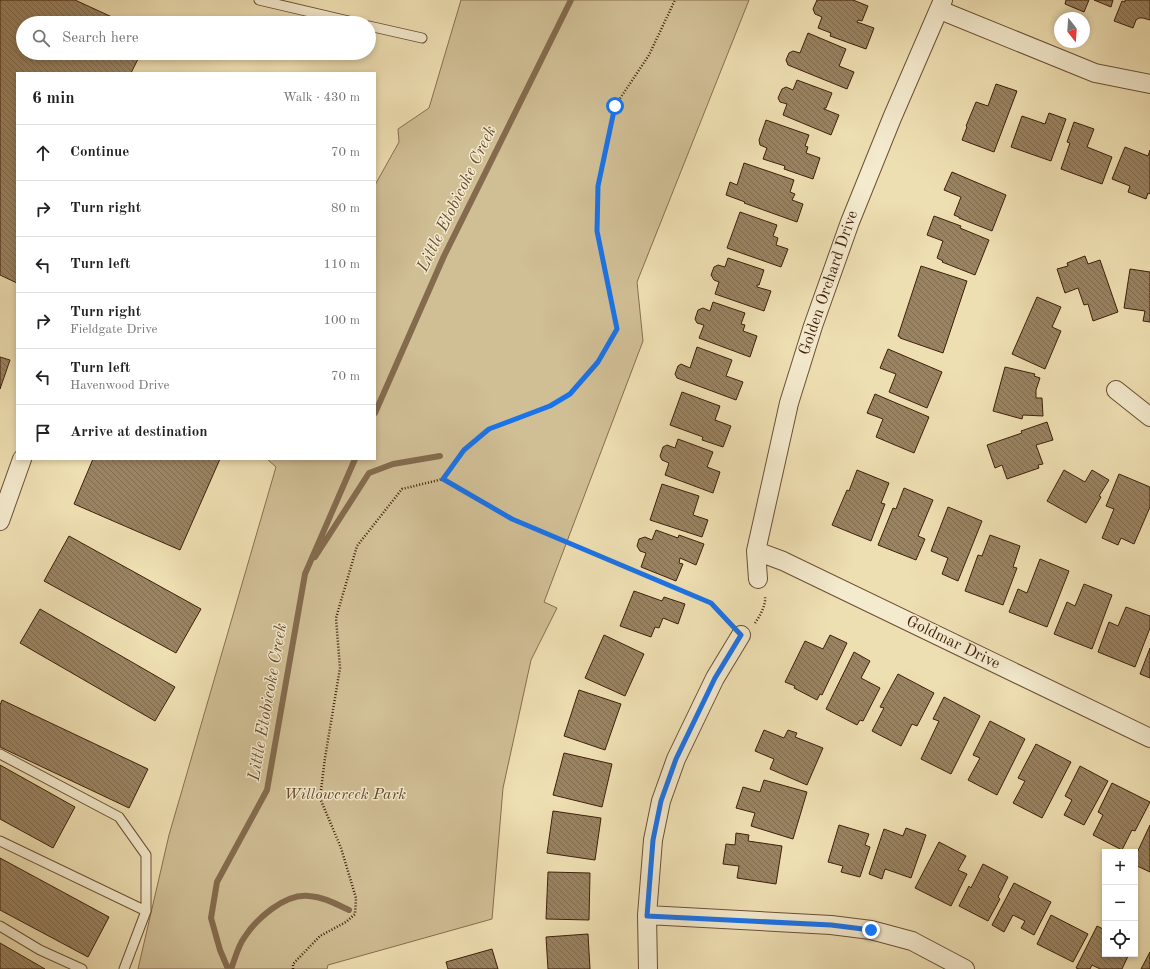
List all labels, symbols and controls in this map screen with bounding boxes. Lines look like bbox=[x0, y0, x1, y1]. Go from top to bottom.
north arrow bbox=[1054, 12, 1090, 48]
search box bbox=[16, 16, 376, 60]
icon: search bbox=[30, 27, 52, 49]
text: Search here bbox=[62, 31, 139, 46]
text: 6 min bbox=[32, 90, 75, 107]
text: Walk · 430 m bbox=[283, 91, 360, 104]
route start bbox=[606, 97, 624, 115]
water label: Little Etobicoke Creek bbox=[414, 123, 500, 275]
icon: ahead bbox=[32, 142, 54, 164]
text: Continue bbox=[70, 145, 129, 160]
text: 70 m bbox=[331, 146, 360, 159]
icon: right bbox=[32, 198, 54, 220]
text: Turn right bbox=[70, 201, 141, 216]
text: 80 m bbox=[331, 202, 360, 215]
street label: Golden Orchard Drive bbox=[797, 209, 861, 357]
icon: left bbox=[32, 254, 54, 276]
text: Turn left bbox=[70, 257, 130, 272]
text: 110 m bbox=[323, 258, 360, 271]
text: Turn right bbox=[70, 305, 141, 320]
icon: right bbox=[32, 310, 54, 332]
text: 100 m bbox=[323, 314, 360, 327]
text: Fieldgate Drive bbox=[70, 323, 157, 336]
text: Turn left bbox=[70, 361, 130, 376]
icon: left bbox=[32, 366, 54, 388]
text: 70 m bbox=[331, 370, 360, 383]
text: Havenwood Drive bbox=[70, 379, 170, 392]
icon: arrive bbox=[32, 422, 54, 444]
text: Arrive at destination bbox=[70, 425, 208, 440]
street label: Goldmar Drive bbox=[904, 613, 1002, 673]
water label: Little Etobicoke Creek bbox=[246, 622, 290, 783]
park label: Willowcreek Park bbox=[284, 787, 406, 803]
map controls bbox=[1102, 849, 1138, 957]
button: + bbox=[1102, 849, 1138, 885]
button: − bbox=[1102, 885, 1138, 921]
route end bbox=[862, 921, 880, 939]
button: locate bbox=[1102, 921, 1138, 957]

